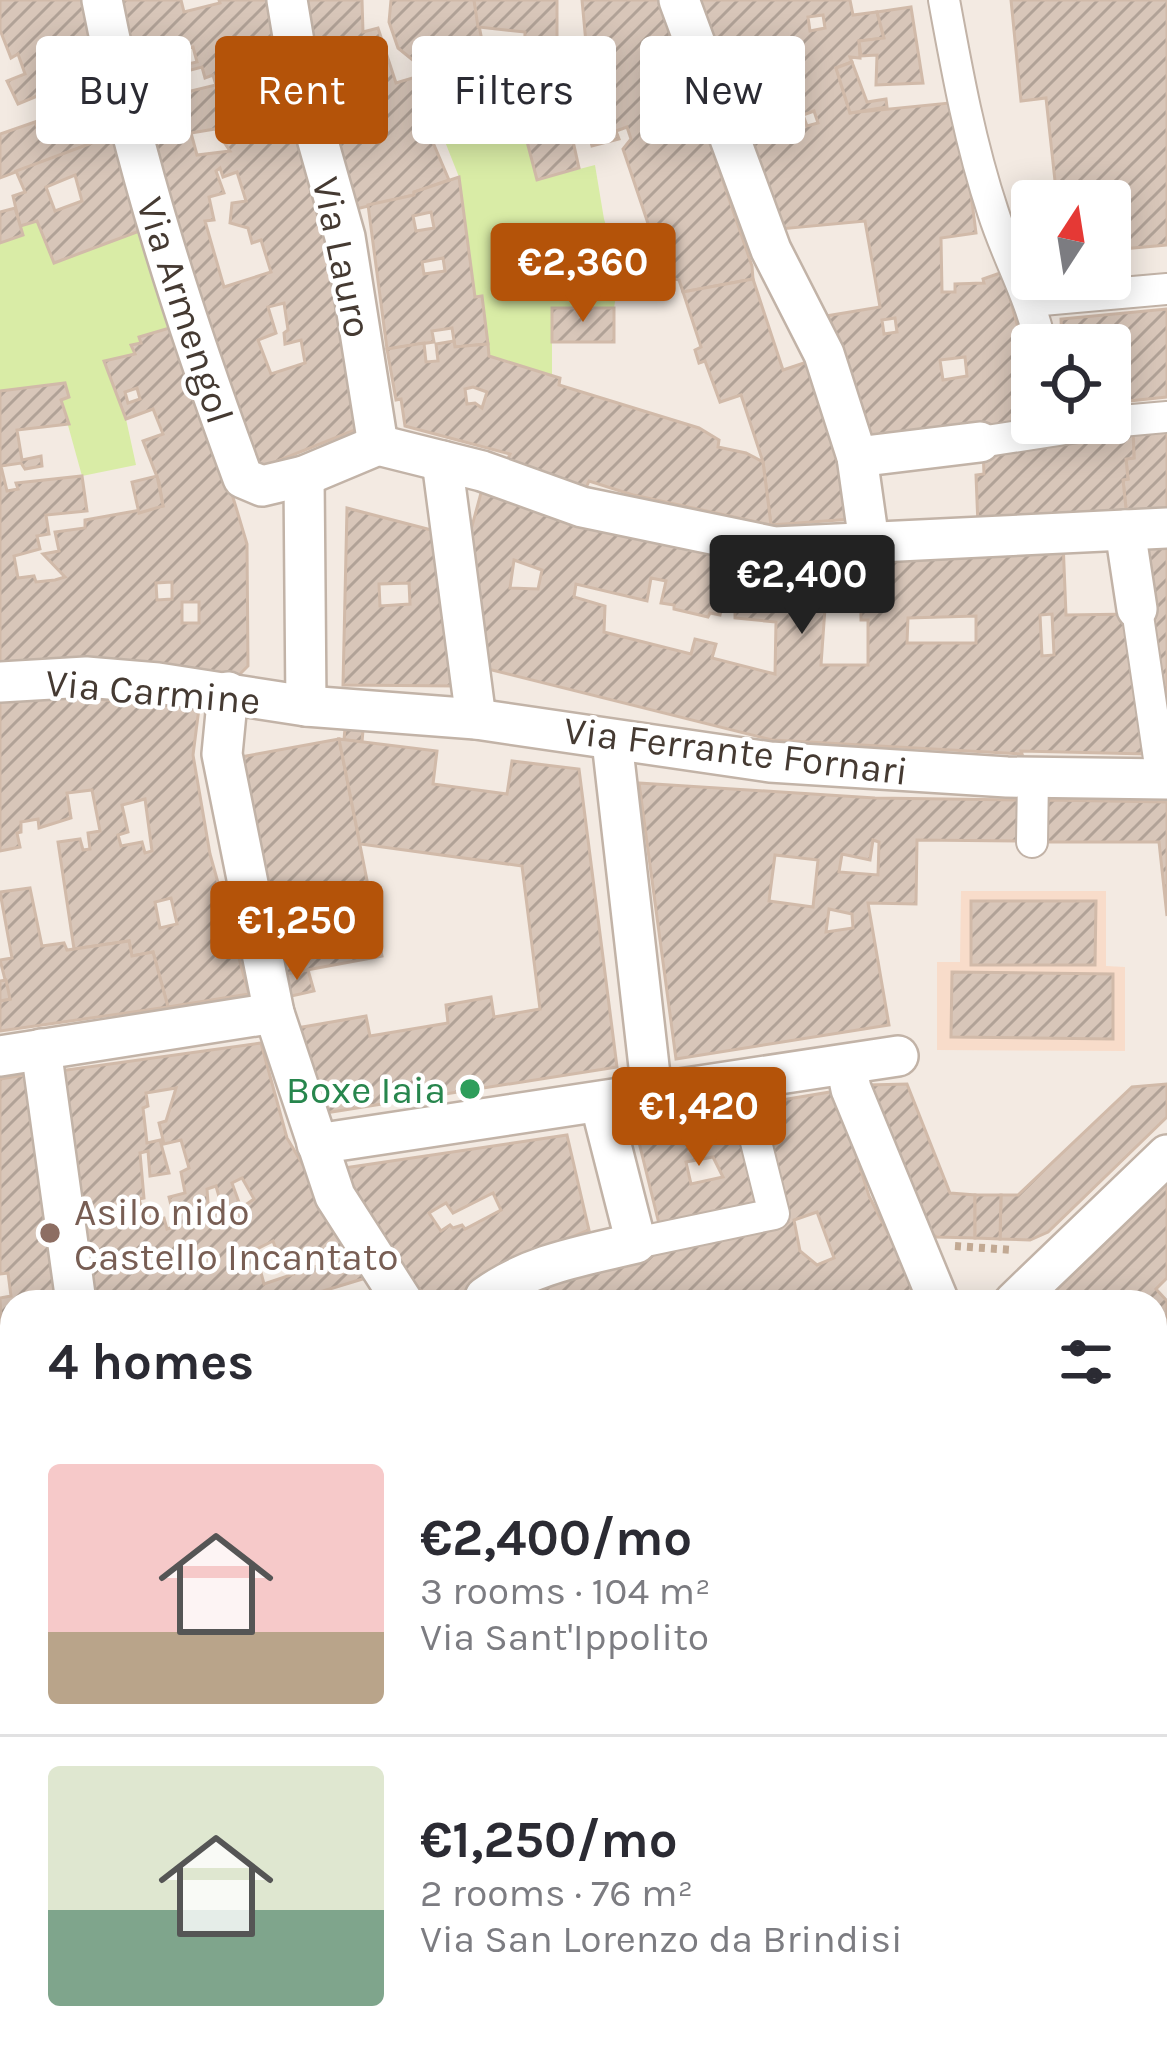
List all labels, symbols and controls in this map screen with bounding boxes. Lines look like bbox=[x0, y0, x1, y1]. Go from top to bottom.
chip: Buy bbox=[36, 36, 191, 144]
chip: Rent bbox=[215, 36, 388, 144]
chip: Filters bbox=[412, 36, 616, 144]
chip: New bbox=[640, 36, 805, 144]
street label: Via Lauro bbox=[303, 173, 381, 342]
north arrow bbox=[1011, 180, 1131, 300]
map controls bbox=[1011, 180, 1131, 444]
street label: Via Armengol bbox=[127, 191, 243, 429]
pin: €2,360 bbox=[485, 223, 681, 325]
text: €2,360 bbox=[518, 239, 648, 285]
button: locate bbox=[1011, 324, 1131, 444]
pin: €2,400 bbox=[704, 535, 900, 637]
text: €2,400 bbox=[737, 551, 867, 597]
street label: Via Carmine bbox=[44, 660, 262, 724]
street label: Via Ferrante Fornari bbox=[561, 707, 911, 795]
pin: €1,250 bbox=[199, 881, 395, 983]
text: €1,250 bbox=[237, 897, 357, 943]
place label: Boxe Iaia bbox=[286, 1067, 446, 1113]
pin: €1,420 bbox=[601, 1067, 797, 1169]
marker: Boxe Iaia bbox=[457, 1076, 483, 1102]
text: €1,420 bbox=[639, 1083, 759, 1129]
place label: Asilo nido Castello Incantato bbox=[74, 1189, 399, 1280]
marker: Asilo nido Castello Incantato bbox=[37, 1220, 63, 1246]
icon: filters bbox=[1053, 1329, 1119, 1395]
text: 4 homes bbox=[48, 1332, 254, 1392]
text: €2,400/mo bbox=[420, 1508, 692, 1568]
icon: home bbox=[144, 1512, 288, 1656]
text: 3 rooms · 104 m² bbox=[420, 1568, 711, 1614]
text: Via Sant'Ippolito bbox=[420, 1614, 709, 1660]
text: €1,250/mo bbox=[420, 1810, 678, 1870]
icon: home bbox=[144, 1814, 288, 1958]
text: 2 rooms · 76 m² bbox=[420, 1870, 693, 1916]
text: Via San Lorenzo da Brindisi bbox=[420, 1916, 903, 1962]

